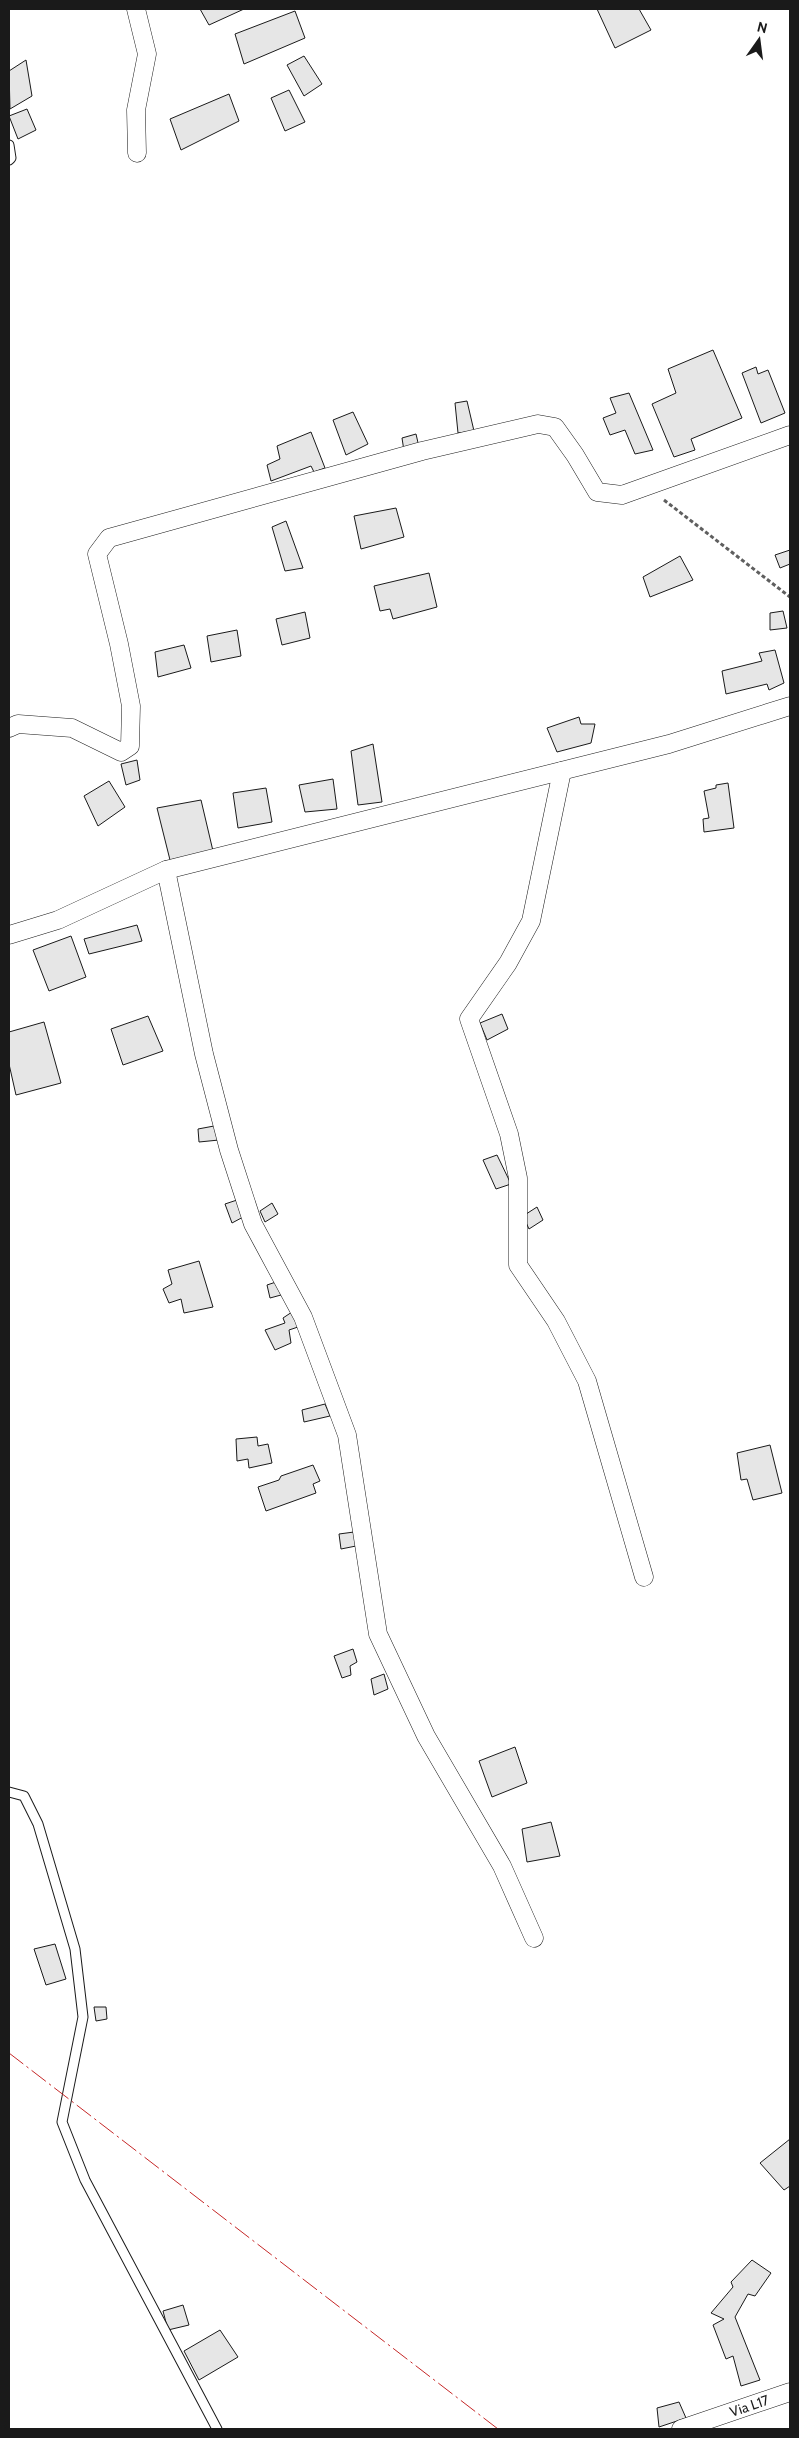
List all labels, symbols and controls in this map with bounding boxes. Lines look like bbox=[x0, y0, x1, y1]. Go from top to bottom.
north arrow bbox=[734, 15, 784, 65]
text: N bbox=[755, 17, 769, 37]
street label: Via L17 bbox=[727, 2391, 771, 2421]

